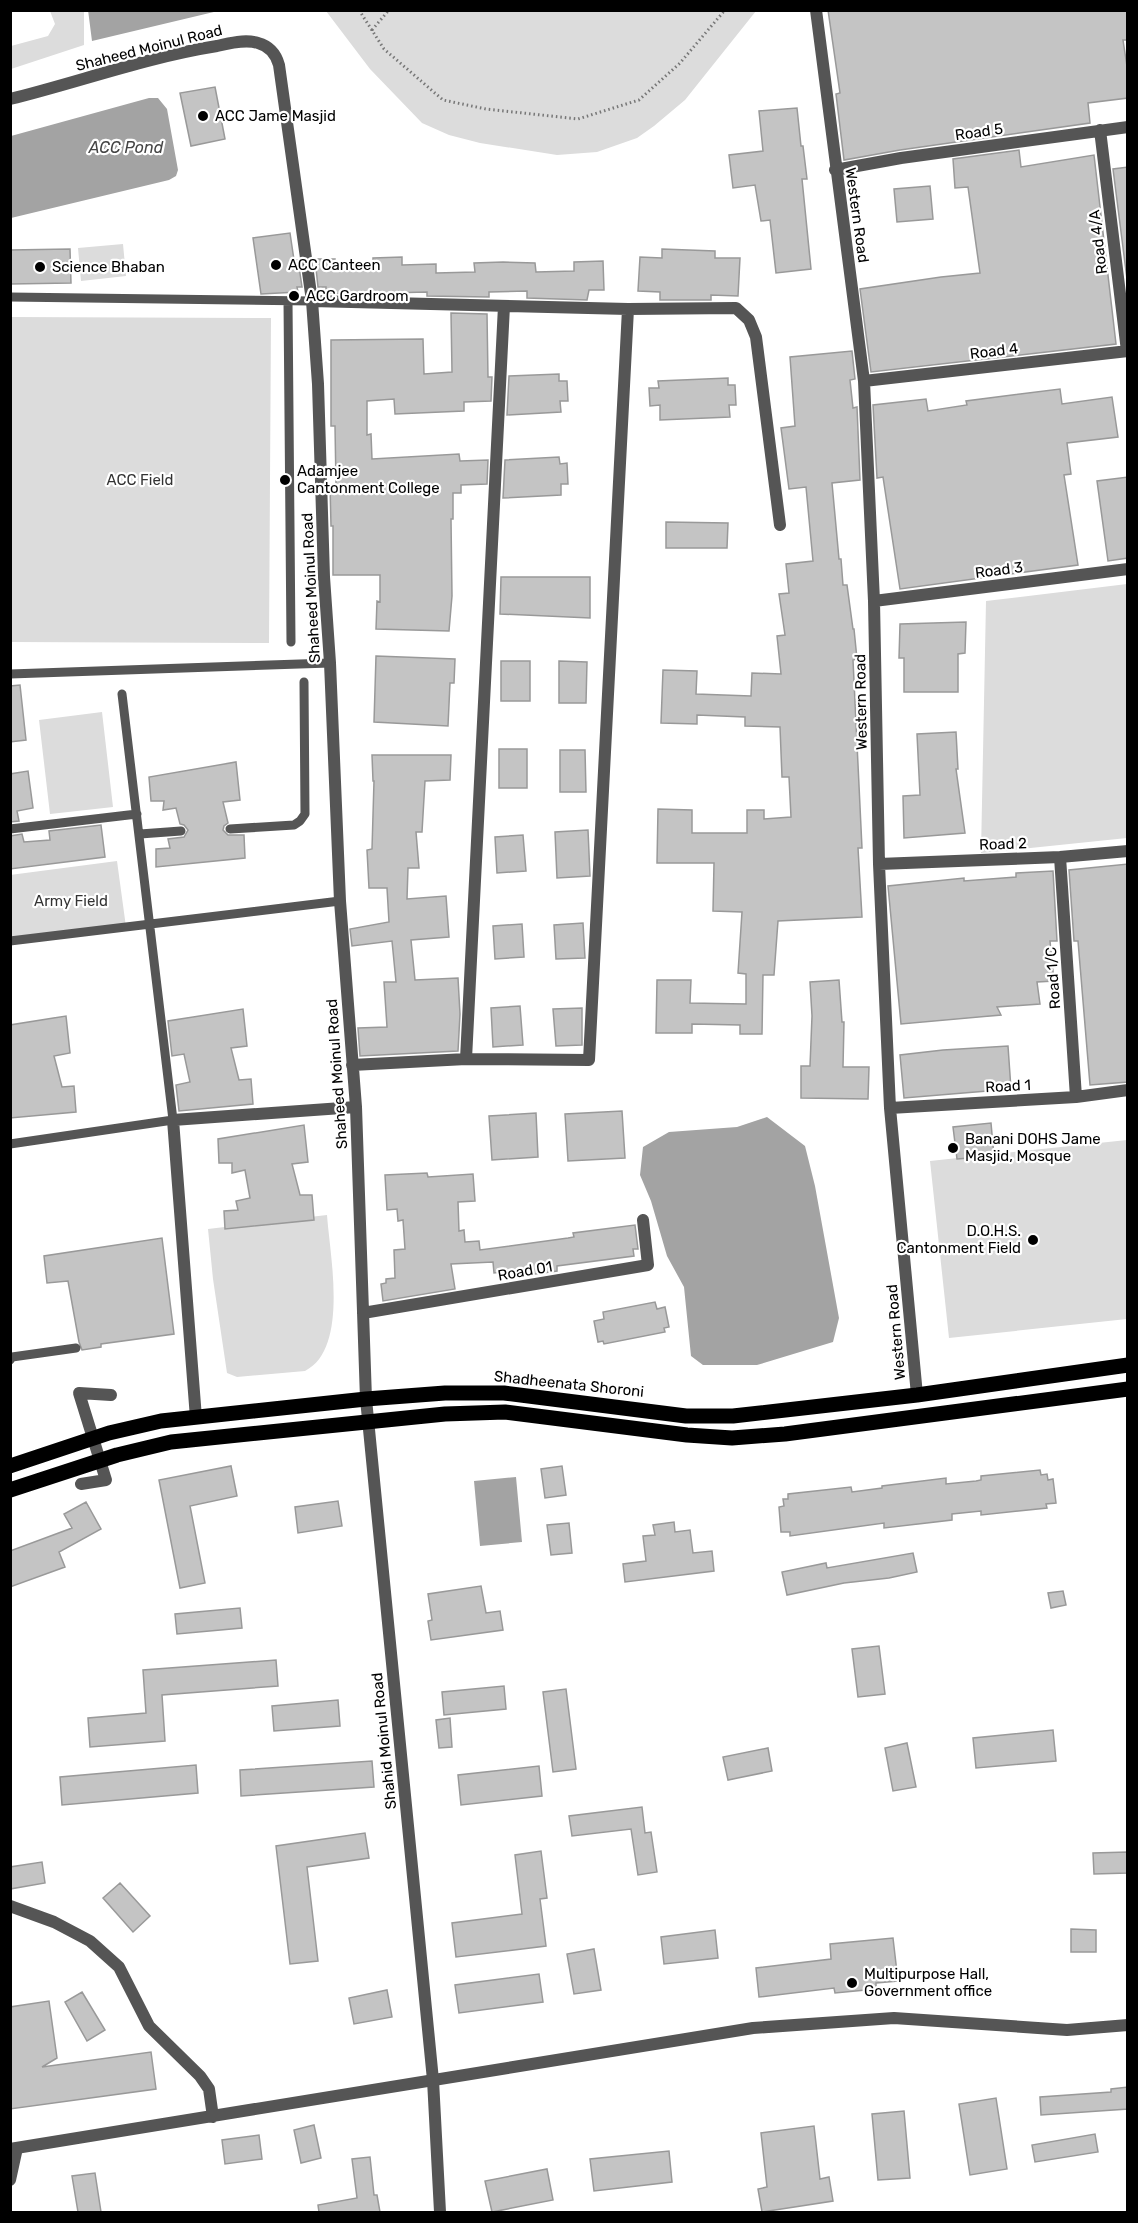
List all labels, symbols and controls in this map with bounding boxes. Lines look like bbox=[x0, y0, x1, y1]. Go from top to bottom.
street label: Shaheed Moinul Road bbox=[74, 21, 224, 75]
place label: ACC Jame Masjid bbox=[215, 107, 336, 125]
marker: ACC Jame Masjid bbox=[196, 109, 210, 123]
street label: Road 5 bbox=[954, 120, 1004, 144]
water label: ACC Pond bbox=[88, 138, 164, 157]
street label: Western Road bbox=[841, 166, 873, 264]
street label: Road 4/A bbox=[1085, 209, 1111, 275]
place label: ACC Canteen bbox=[288, 256, 381, 274]
place label: Science Bhaban bbox=[52, 258, 165, 276]
marker: ACC Canteen bbox=[269, 258, 283, 272]
marker: Science Bhaban bbox=[33, 260, 47, 274]
place label: ACC Gardroom bbox=[306, 287, 409, 305]
marker: ACC Gardroom bbox=[287, 289, 301, 303]
street label: Road 4 bbox=[969, 339, 1019, 363]
place label: Adamjee Cantonment College bbox=[297, 462, 440, 497]
park label: ACC Field bbox=[107, 471, 173, 489]
marker: Adamjee Cantonment College bbox=[278, 473, 292, 487]
street label: Shaheed Moinul Road bbox=[298, 512, 324, 664]
street label: Road 3 bbox=[974, 558, 1024, 582]
street label: Western Road bbox=[851, 654, 871, 750]
street label: Road 2 bbox=[979, 834, 1028, 854]
park label: Army Field bbox=[34, 892, 108, 910]
street label: Road 1/C bbox=[1042, 946, 1064, 1010]
street label: Shaheed Moinul Road bbox=[323, 998, 351, 1150]
street label: Road 1 bbox=[985, 1076, 1031, 1096]
place label: Banani DOHS Jame Masjid, Mosque bbox=[965, 1130, 1101, 1165]
marker: Banani DOHS Jame Masjid, Mosque bbox=[946, 1141, 960, 1155]
place label: D.O.H.S. Cantonment Field bbox=[897, 1222, 1021, 1257]
marker: D.O.H.S. Cantonment Field bbox=[1026, 1233, 1040, 1247]
street label: Road 01 bbox=[496, 1257, 554, 1285]
street label: Western Road bbox=[883, 1283, 909, 1381]
street label: Shadheenata Shoroni bbox=[493, 1367, 645, 1401]
street label: Shahid Moinul Road bbox=[368, 1672, 400, 1810]
place label: Multipurpose Hall, Government office bbox=[864, 1965, 992, 2000]
marker: Multipurpose Hall, Government office bbox=[845, 1976, 859, 1990]

